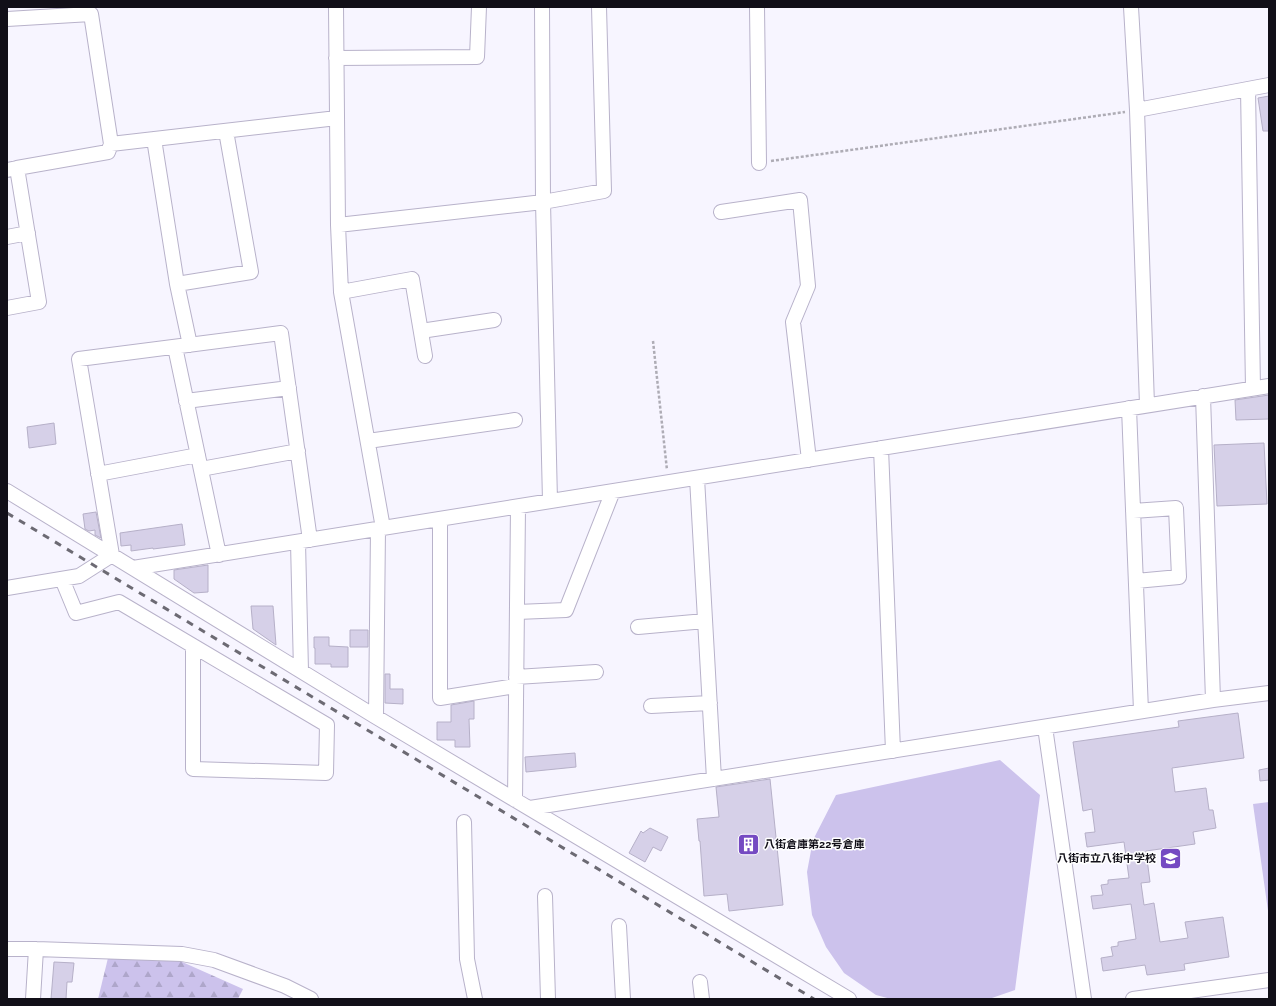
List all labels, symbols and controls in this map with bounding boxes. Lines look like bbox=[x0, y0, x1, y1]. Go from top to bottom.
building icon: 八街倉庫第22号倉庫 bbox=[736, 831, 762, 857]
place label: 八街倉庫第22号倉庫 bbox=[764, 838, 864, 851]
school or university icon: 八街市立八街中学校 bbox=[1158, 845, 1184, 871]
place label: 八街市立八街中学校 bbox=[1057, 852, 1156, 865]

